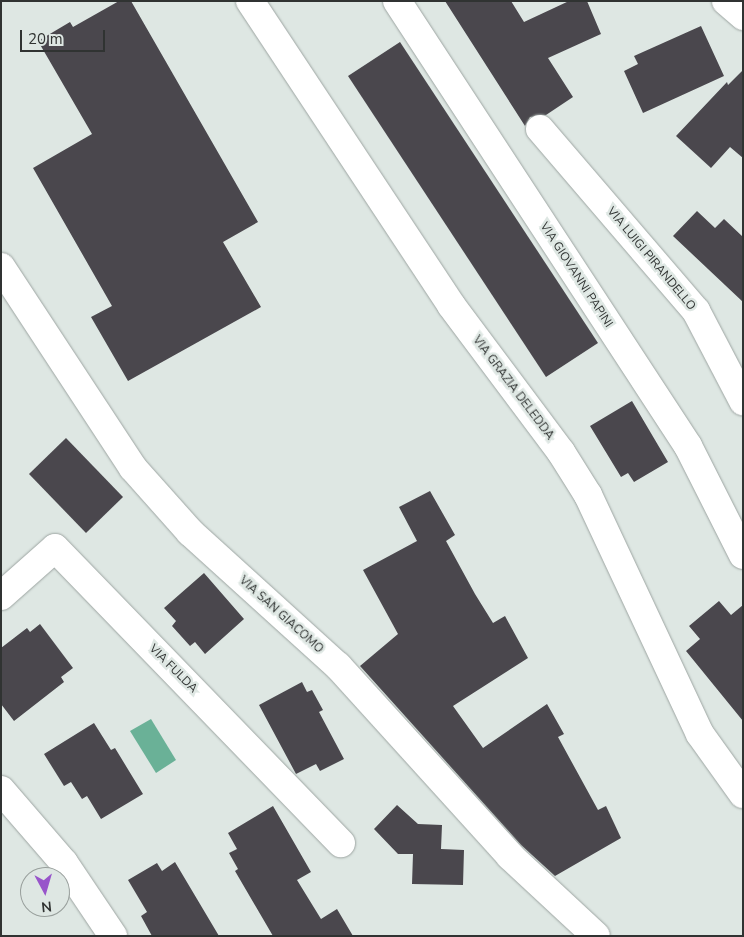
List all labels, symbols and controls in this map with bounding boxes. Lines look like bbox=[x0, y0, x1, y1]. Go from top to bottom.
scale bar bbox=[22, 20, 108, 52]
text: 20 m bbox=[28, 29, 63, 49]
street label: VIA LUIGI PIRANDELLO bbox=[604, 205, 698, 313]
street label: VIA GIOVANNI PAPINI bbox=[537, 220, 615, 330]
street label: VIA GRAZIA DELEDDA bbox=[469, 333, 557, 443]
street label: VIA SAN GIACOMO bbox=[236, 573, 326, 657]
street label: VIA FULDA bbox=[146, 642, 200, 696]
north arrow bbox=[20, 867, 70, 917]
text: N bbox=[40, 896, 53, 916]

